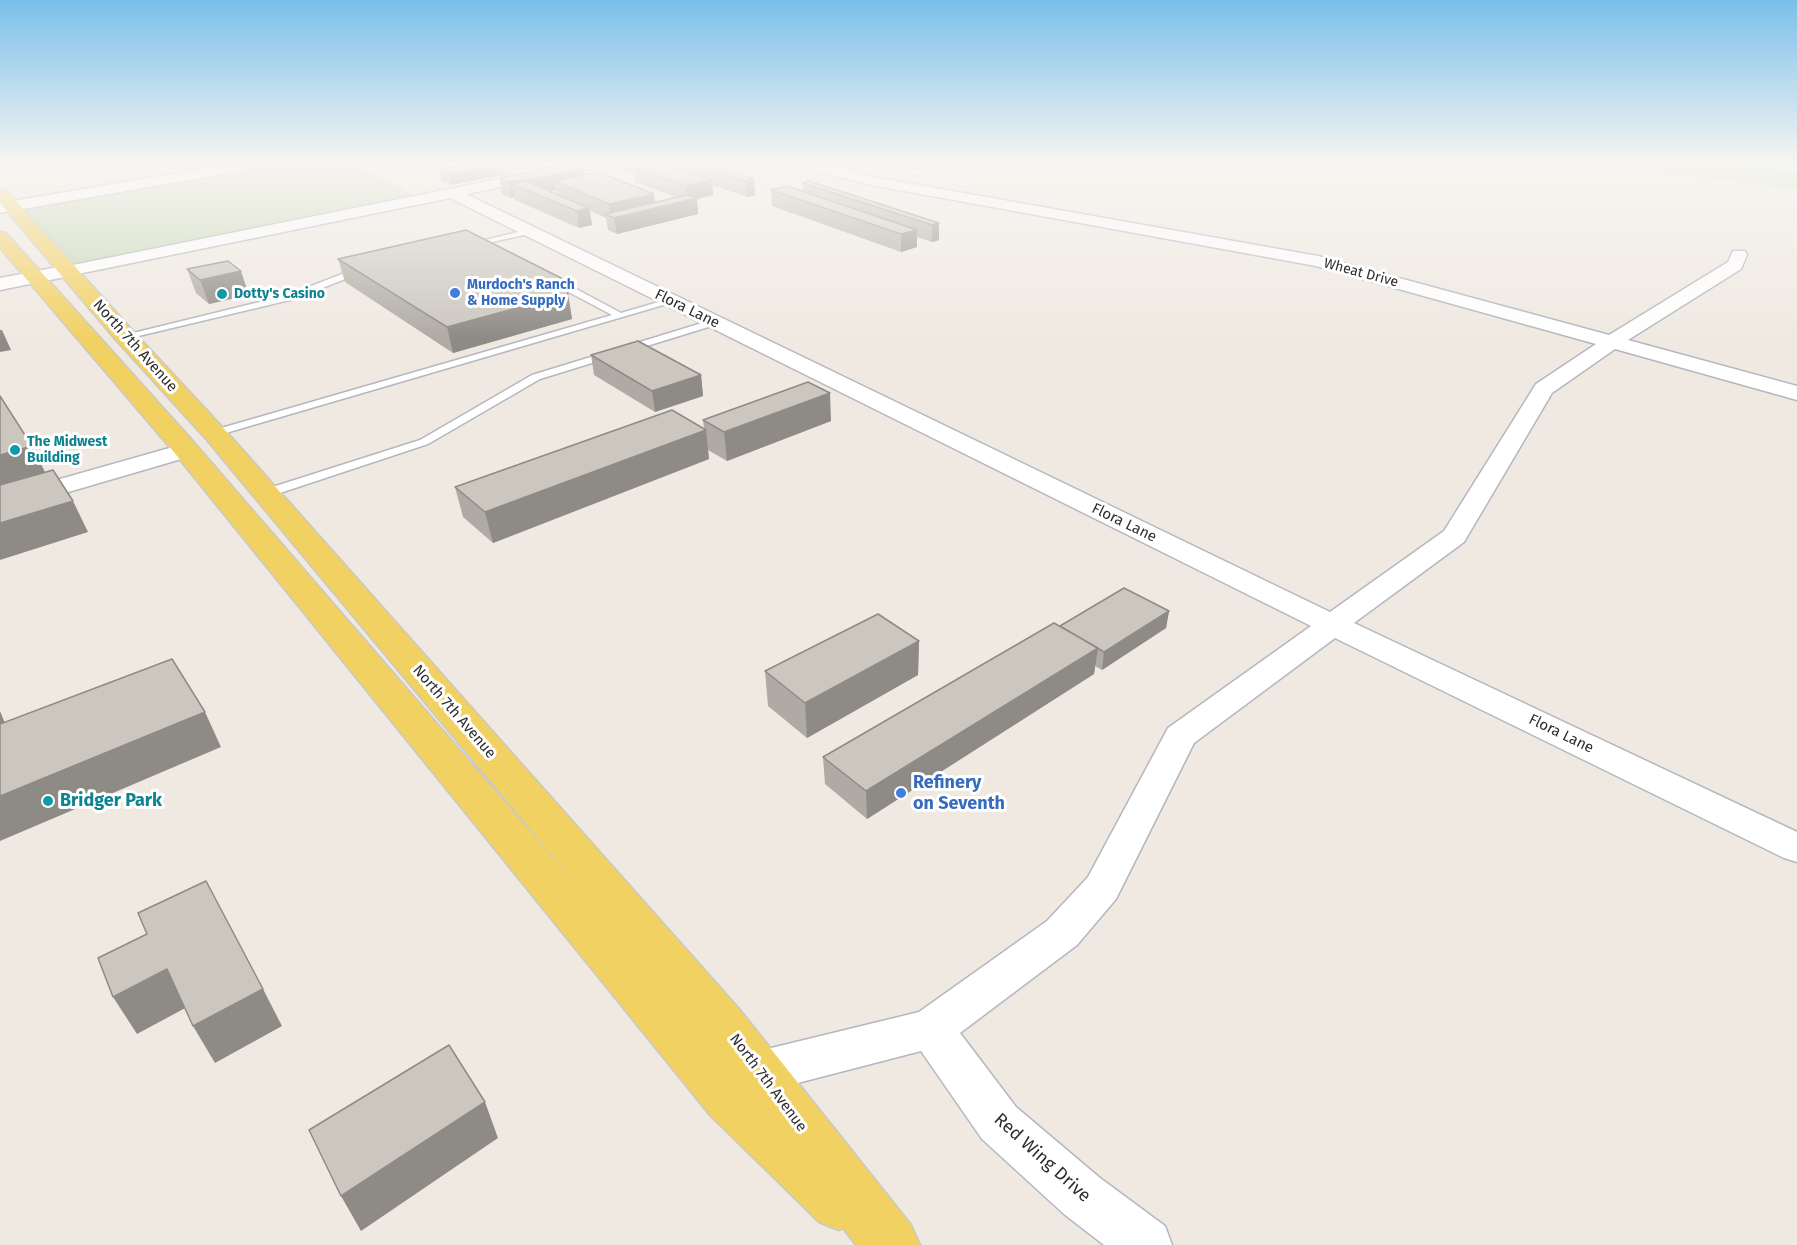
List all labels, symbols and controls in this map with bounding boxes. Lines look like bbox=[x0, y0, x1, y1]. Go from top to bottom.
street label: Wheat Drive bbox=[1322, 255, 1400, 291]
place label: Murdoch's Ranch & Home Supply bbox=[467, 277, 575, 310]
place label: Dotty's Casino bbox=[234, 286, 325, 302]
marker: Murdoch's Ranch & Home Supply bbox=[448, 286, 462, 300]
street label: Flora Lane bbox=[652, 286, 722, 332]
marker: Dotty's Casino bbox=[215, 287, 229, 301]
street label: North 7th Avenue bbox=[89, 296, 181, 396]
place label: The Midwest Building bbox=[27, 434, 107, 466]
marker: The Midwest Building bbox=[8, 443, 22, 457]
street label: Flora Lane bbox=[1089, 500, 1159, 546]
street label: North 7th Avenue bbox=[409, 662, 499, 762]
street label: Flora Lane bbox=[1526, 711, 1596, 757]
place label: Refinery on Seventh bbox=[913, 772, 1005, 814]
marker: Refinery on Seventh bbox=[894, 786, 908, 800]
place label: Bridger Park bbox=[60, 790, 162, 812]
marker: Bridger Park bbox=[41, 794, 55, 808]
street label: North 7th Avenue bbox=[725, 1031, 811, 1135]
street label: Red Wing Drive bbox=[989, 1109, 1095, 1207]

